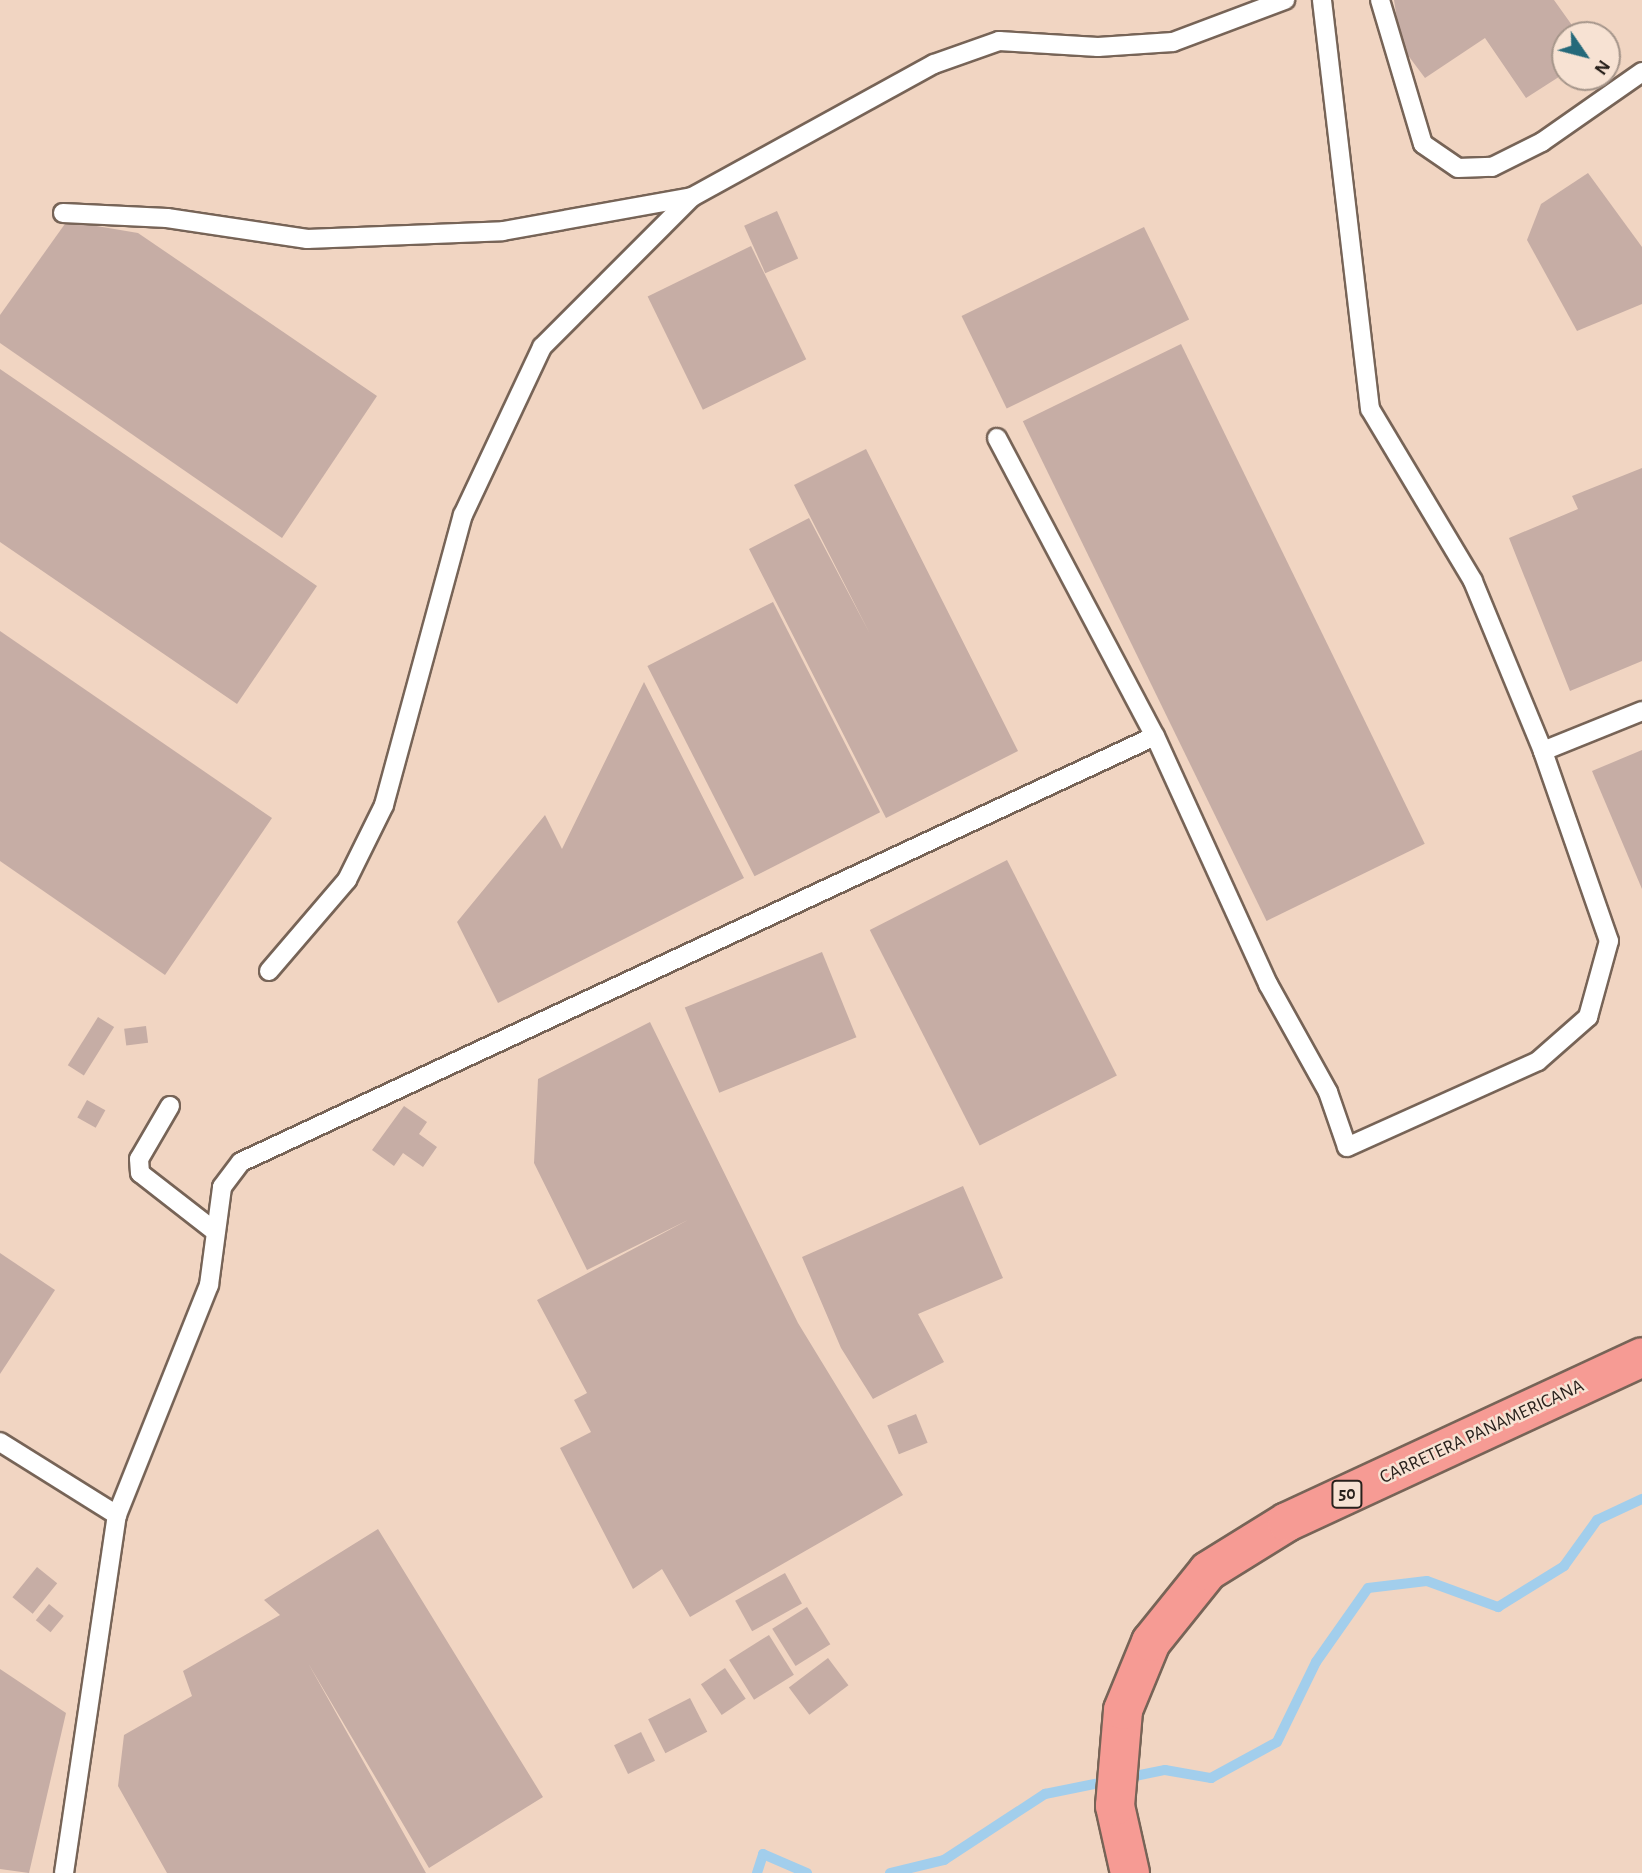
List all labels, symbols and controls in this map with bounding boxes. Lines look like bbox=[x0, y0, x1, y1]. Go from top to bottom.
north arrow bbox=[1551, 21, 1621, 91]
text: N bbox=[1590, 56, 1614, 78]
street label: CARRETERA PANAMERICANA bbox=[1376, 1375, 1588, 1489]
road number: 50 bbox=[1331, 1479, 1363, 1508]

